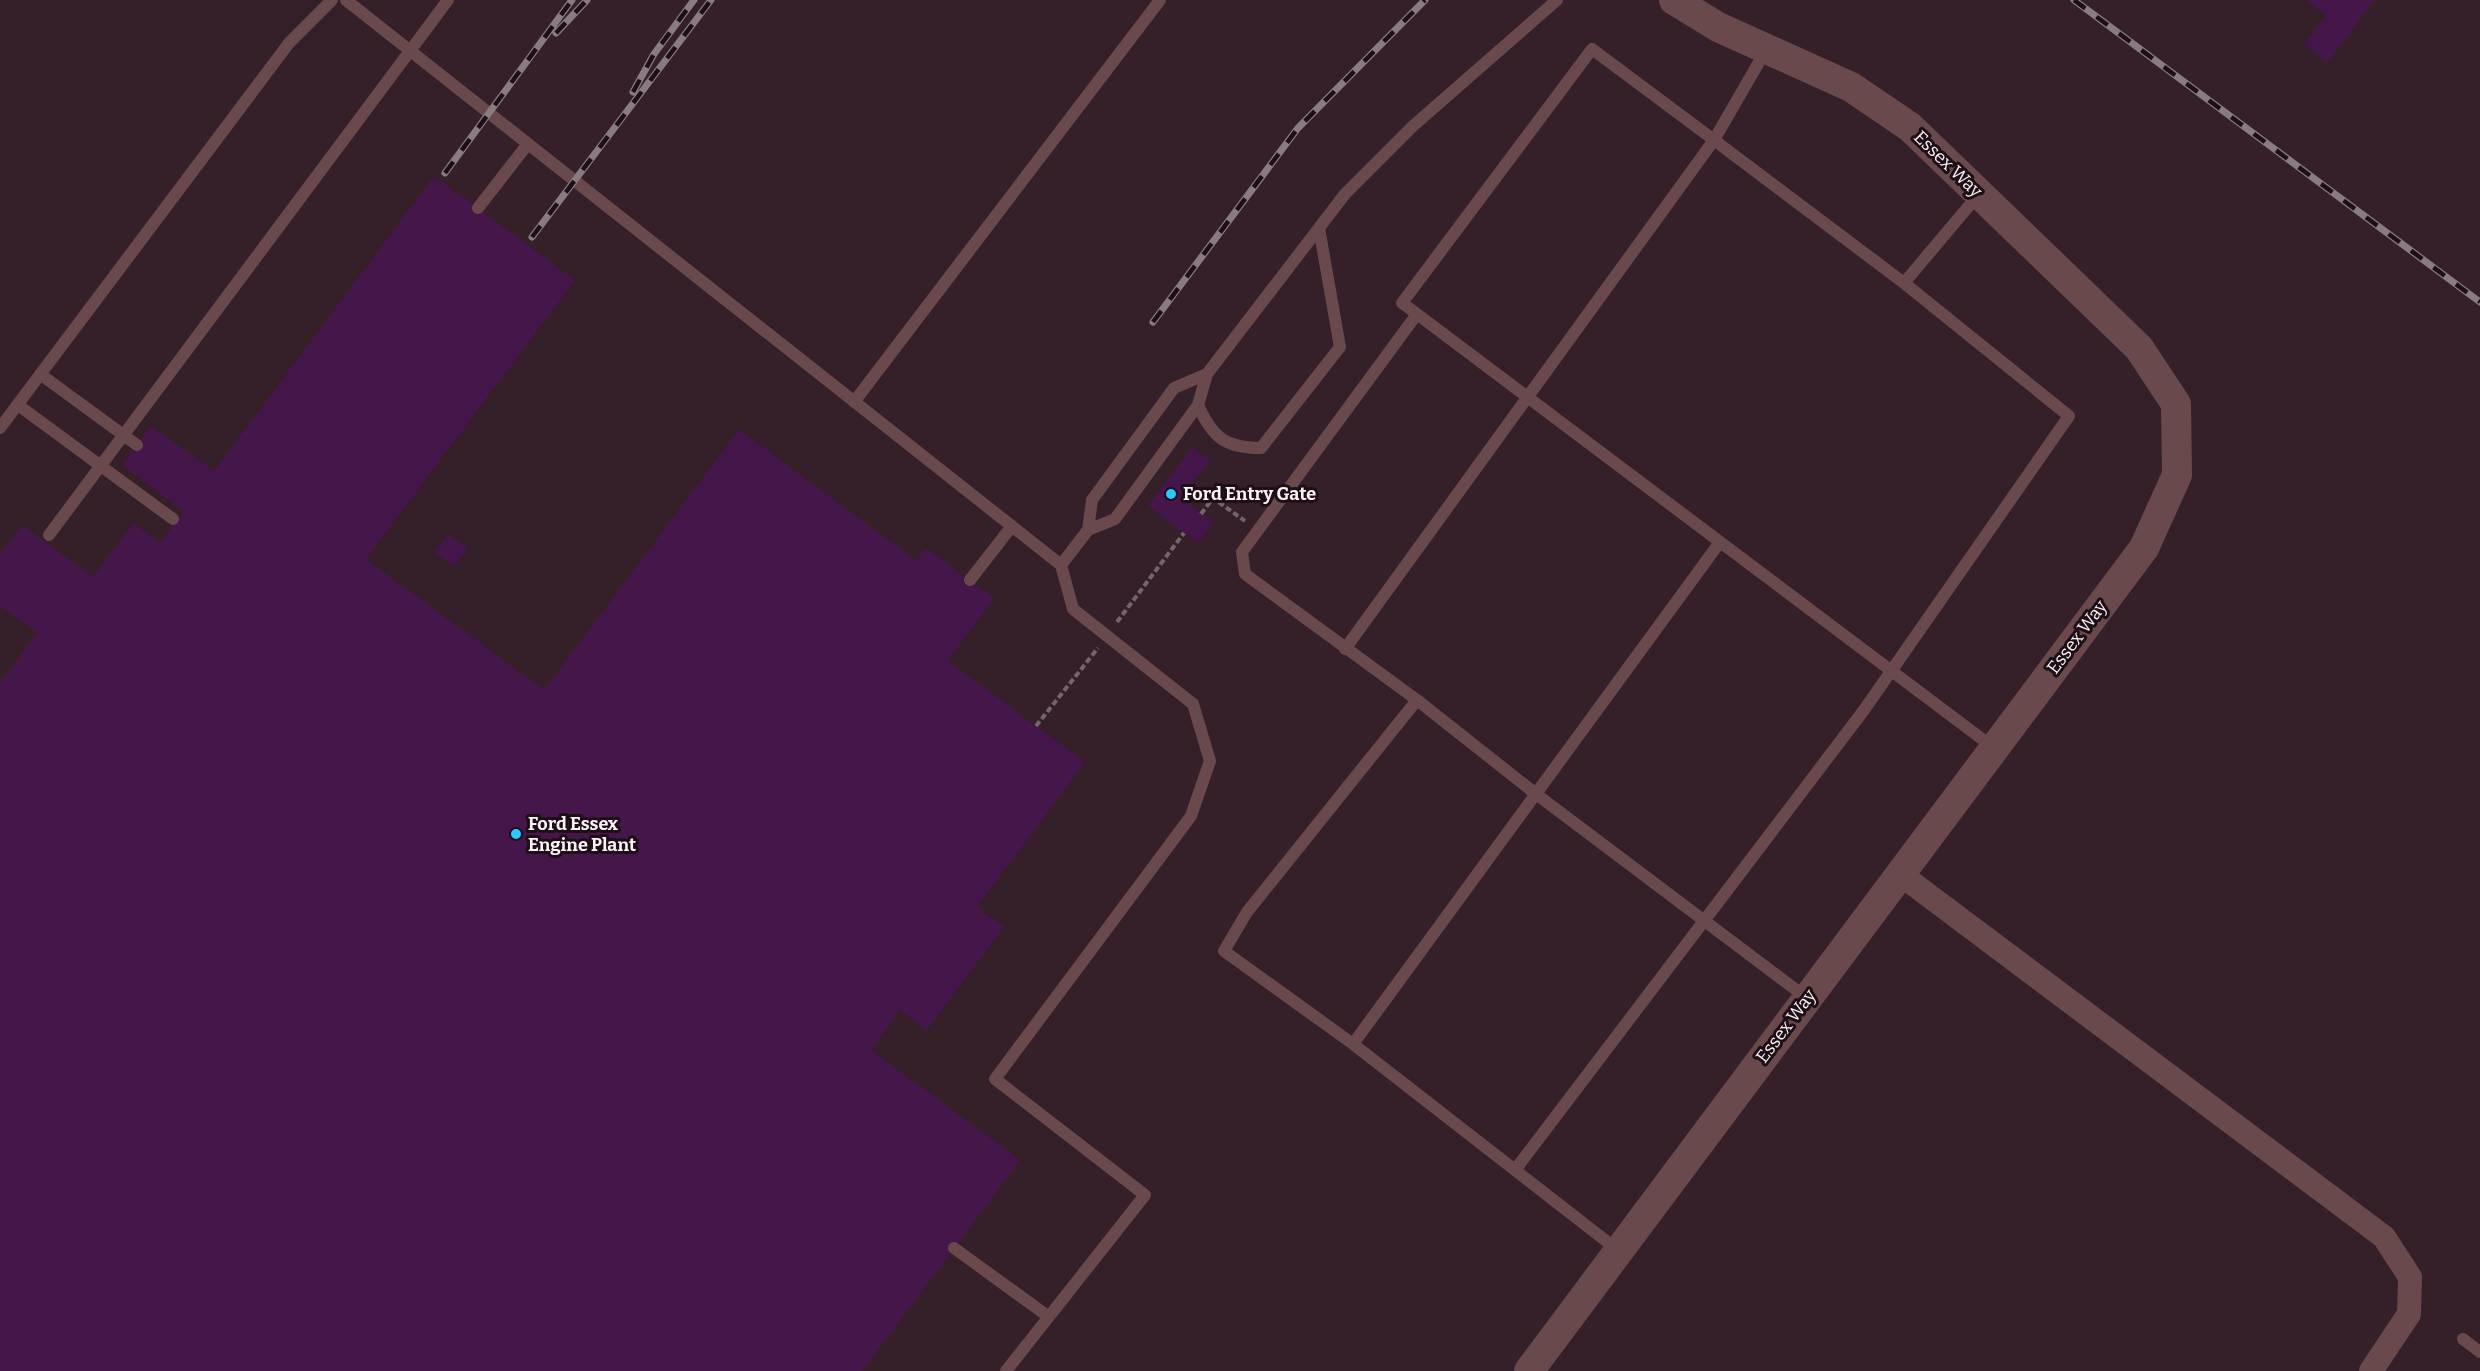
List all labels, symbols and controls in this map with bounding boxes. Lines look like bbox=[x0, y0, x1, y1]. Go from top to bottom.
street label: Essex Way bbox=[1909, 126, 1987, 202]
place label: Ford Entry Gate bbox=[1183, 483, 1316, 505]
marker: Ford Entry Gate bbox=[1164, 487, 1178, 501]
street label: Essex Way bbox=[2042, 595, 2112, 678]
place label: Ford Essex Engine Plant bbox=[528, 813, 636, 856]
marker: Ford Essex Engine Plant bbox=[509, 827, 523, 841]
street label: Essex Way bbox=[1751, 984, 1821, 1067]

